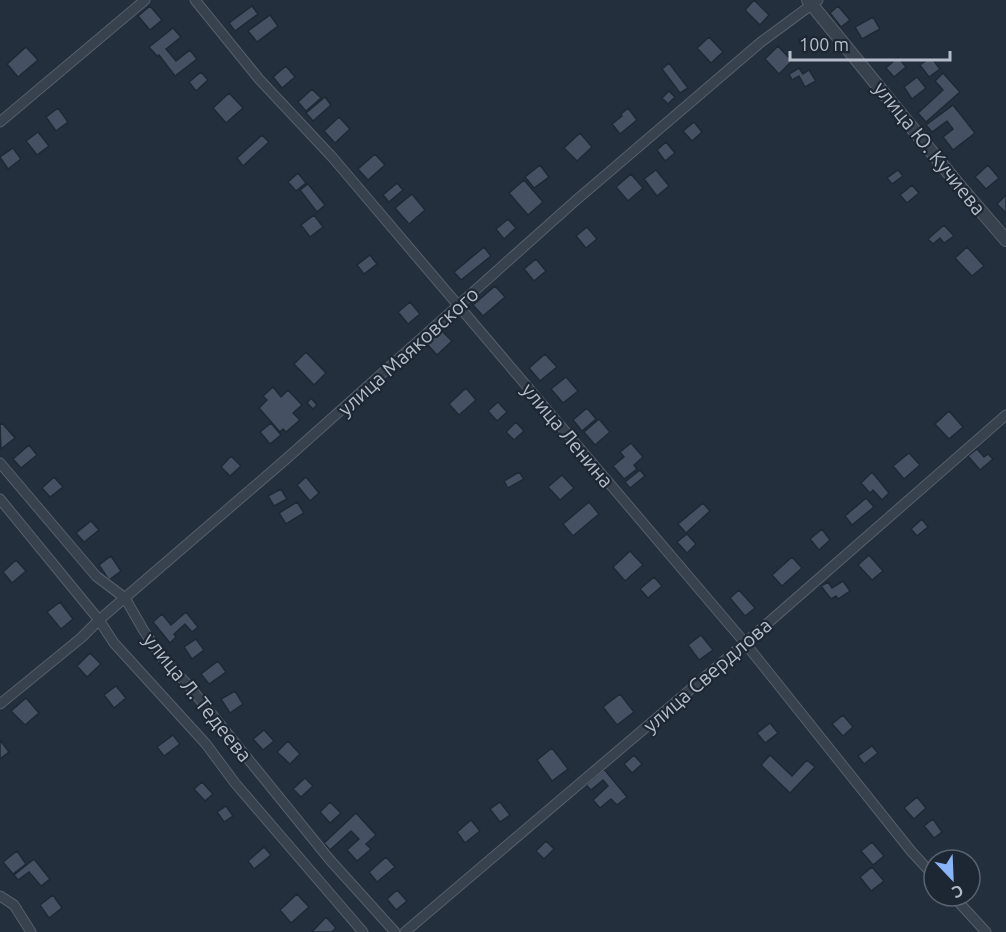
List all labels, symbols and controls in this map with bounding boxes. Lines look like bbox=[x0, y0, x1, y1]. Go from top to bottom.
scale bar bbox=[790, 24, 950, 62]
text: 100 m bbox=[799, 34, 849, 54]
street label: улица Ю. Кучиева bbox=[869, 77, 991, 219]
street label: улица Маяковского bbox=[333, 282, 483, 420]
street label: улица Ленина bbox=[518, 378, 618, 492]
street label: улица Свердлова bbox=[638, 613, 776, 737]
street label: улица Л. Тедеева bbox=[139, 628, 257, 766]
north arrow bbox=[922, 848, 982, 908]
text: С bbox=[950, 882, 966, 902]

